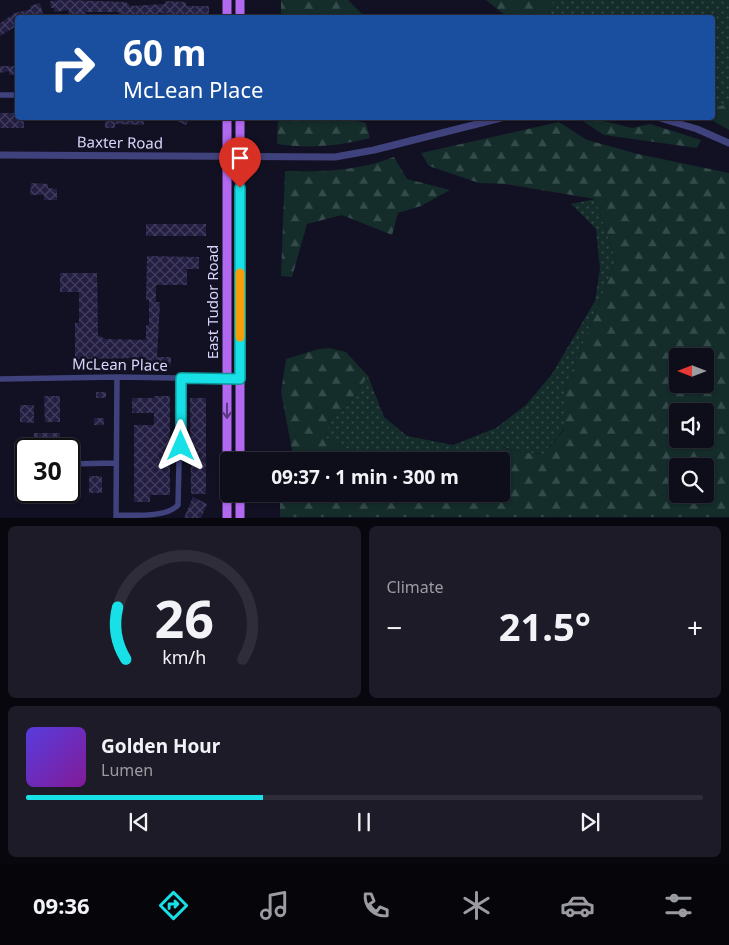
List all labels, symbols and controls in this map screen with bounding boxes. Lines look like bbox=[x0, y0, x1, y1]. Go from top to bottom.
text: 60 m bbox=[123, 29, 206, 76]
icon: right bbox=[40, 35, 105, 100]
text: McLean Place bbox=[123, 74, 263, 104]
street label: Baxter Road bbox=[77, 131, 163, 153]
pin bbox=[219, 137, 261, 188]
icon: arrive bbox=[226, 144, 254, 172]
street label: East Tudor Road bbox=[202, 245, 222, 359]
north arrow bbox=[669, 348, 714, 392]
map controls bbox=[669, 348, 714, 503]
street label: McLean Place bbox=[72, 353, 168, 375]
one-way arrow bbox=[222, 402, 232, 419]
button: sound bbox=[669, 403, 714, 448]
position arrow bbox=[154, 419, 206, 471]
speed limit sign: 30 bbox=[15, 438, 80, 503]
button: search bbox=[669, 458, 714, 503]
text: 09:37 · 1 min · 300 m bbox=[271, 464, 459, 490]
text: Climate bbox=[387, 576, 444, 598]
text: 26 bbox=[155, 582, 214, 653]
text: 21.5° bbox=[499, 600, 591, 652]
text: − bbox=[387, 608, 403, 646]
text: + bbox=[687, 608, 703, 646]
text: km/h bbox=[162, 645, 206, 669]
text: Golden Hour bbox=[101, 733, 220, 759]
text: Lumen bbox=[101, 759, 153, 781]
icon: previous bbox=[125, 808, 153, 836]
icon: pause bbox=[350, 808, 378, 836]
icon: next bbox=[576, 808, 604, 836]
icon: directions bbox=[156, 888, 191, 923]
icon: music bbox=[257, 888, 292, 923]
icon: phone bbox=[358, 888, 393, 923]
icon: climate bbox=[459, 888, 494, 923]
icon: car bbox=[560, 888, 595, 923]
icon: filters bbox=[661, 888, 696, 923]
text: 09:36 bbox=[33, 890, 90, 920]

